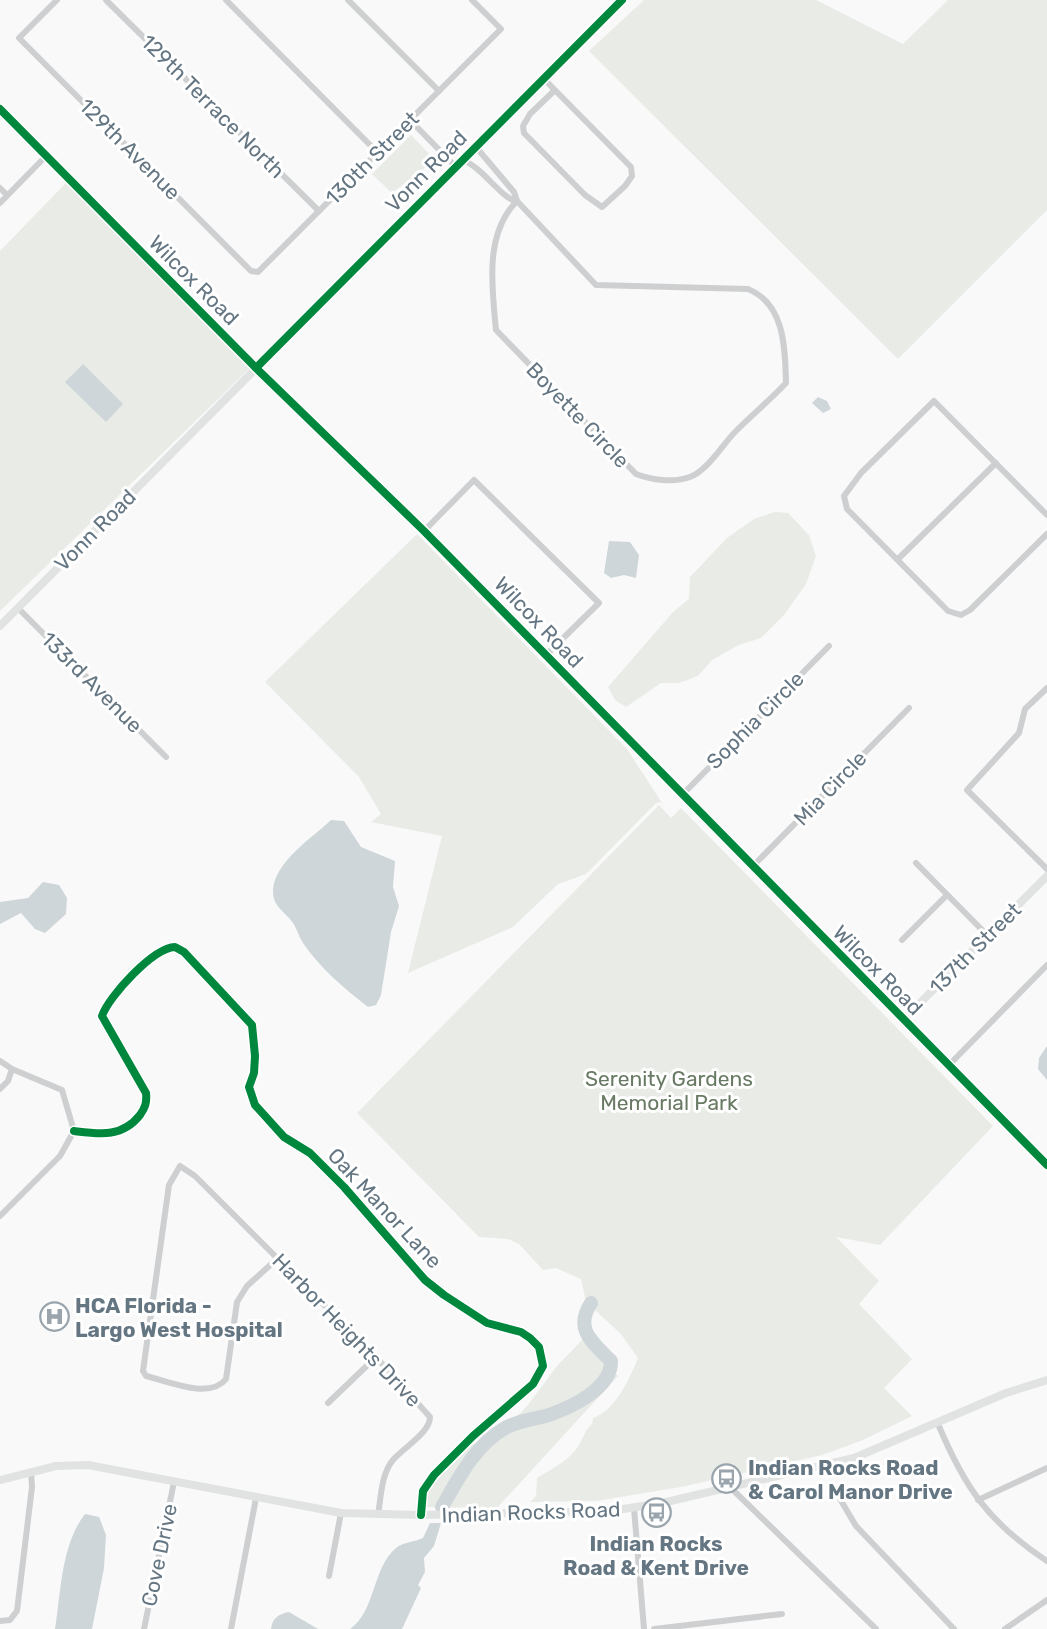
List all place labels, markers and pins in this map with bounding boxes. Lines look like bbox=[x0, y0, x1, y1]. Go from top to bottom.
place label: HCA Florida - Largo West Hospital bbox=[75, 1293, 283, 1342]
hospital icon: HCA Florida - Largo West Hospital bbox=[38, 1301, 70, 1333]
place label: Indian Rocks Road & Carol Manor Drive bbox=[748, 1455, 953, 1504]
bus stop icon: Indian Rocks Road & Carol Manor Drive bbox=[711, 1463, 743, 1495]
bus stop icon: Indian Rocks Road & Kent Drive bbox=[640, 1496, 672, 1528]
place label: Indian Rocks Road & Kent Drive bbox=[563, 1531, 749, 1580]

